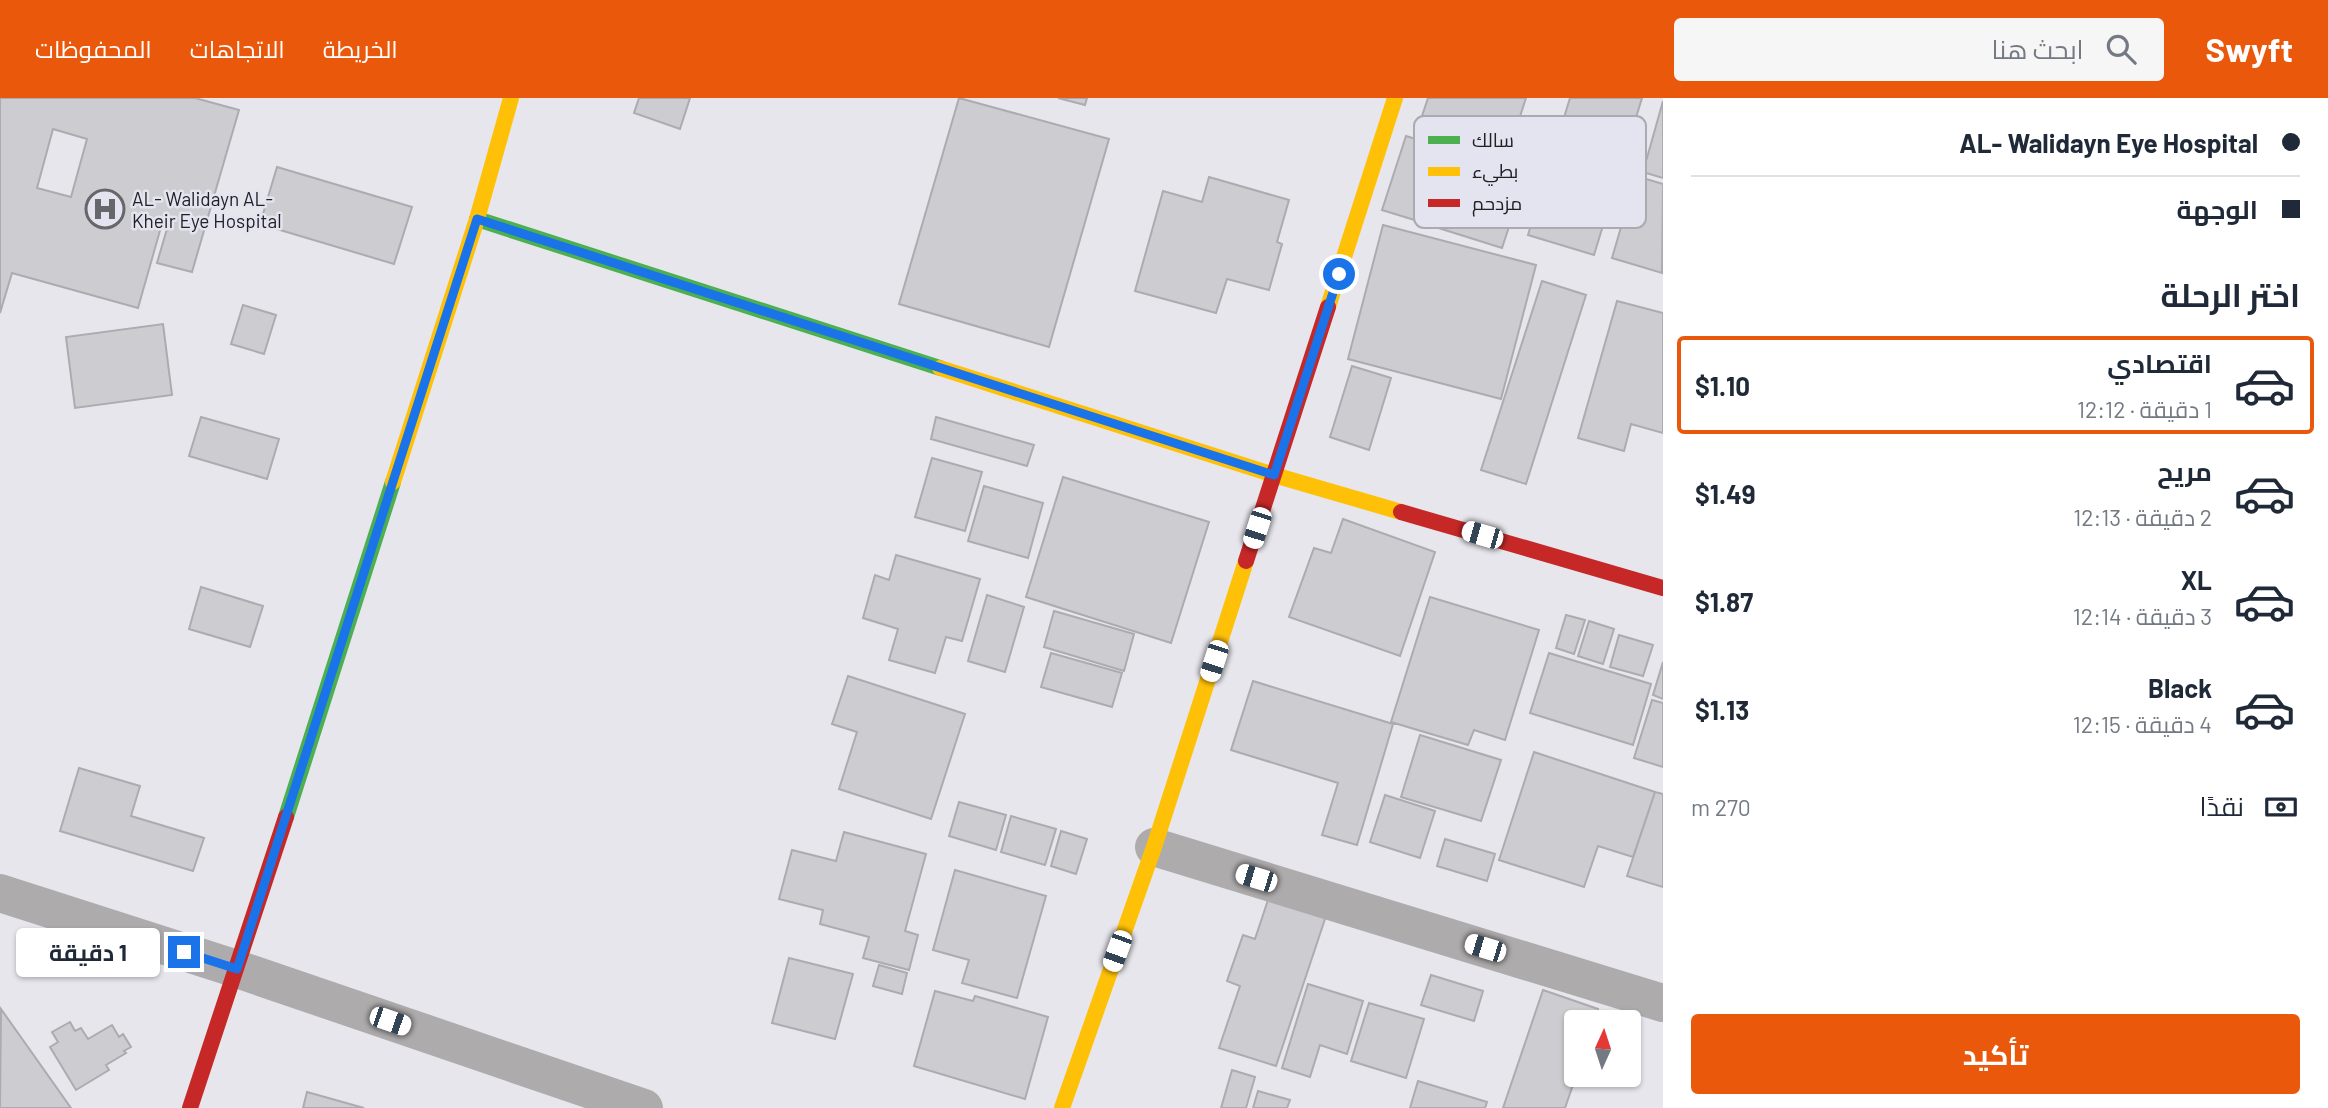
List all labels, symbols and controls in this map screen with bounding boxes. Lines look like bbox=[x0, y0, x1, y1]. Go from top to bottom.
search box bbox=[1674, 18, 2164, 81]
text: Swyft bbox=[2206, 29, 2293, 69]
icon: search bbox=[2102, 30, 2140, 68]
text: ابحث هنا bbox=[1992, 33, 2084, 64]
text: المحفوظات bbox=[35, 34, 152, 63]
text: الاتجاهات bbox=[190, 34, 285, 63]
text: الخريطة bbox=[323, 34, 398, 63]
legend bbox=[1414, 116, 1646, 228]
text: AL- Walidayn Eye Hospital bbox=[1959, 127, 2258, 158]
text: سالك bbox=[1472, 128, 1514, 151]
text: بطيء bbox=[1472, 159, 1518, 186]
place label: AL- Walidayn AL- Kheir Eye Hospital bbox=[132, 187, 282, 232]
hospital icon: AL- Walidayn AL- Kheir Eye Hospital bbox=[84, 188, 126, 230]
text: مزدحم bbox=[1472, 191, 1522, 217]
text: الوجهة bbox=[2177, 193, 2258, 224]
route start bbox=[1323, 258, 1355, 290]
text: اختر الرحلة bbox=[2161, 275, 2300, 313]
text: اقتصادي bbox=[2107, 347, 2212, 378]
icon: car bbox=[2233, 354, 2296, 417]
text: $1.10 bbox=[1695, 370, 1750, 401]
text: 1 دقيقة · 12:12 bbox=[2077, 395, 2212, 423]
text: مريح bbox=[2157, 455, 2212, 486]
icon: car bbox=[2233, 462, 2296, 525]
text: $1.49 bbox=[1695, 478, 1756, 509]
text: 2 دقيقة · 12:13 bbox=[2073, 503, 2212, 531]
car bbox=[1241, 505, 1274, 551]
car bbox=[1459, 519, 1506, 551]
text: XL bbox=[2181, 564, 2212, 595]
icon: car bbox=[2233, 570, 2296, 633]
text: $1.87 bbox=[1695, 586, 1753, 617]
text: 3 دقيقة · 12:14 bbox=[2073, 602, 2212, 630]
car bbox=[1198, 638, 1231, 684]
text: Black bbox=[2148, 672, 2212, 703]
icon: car bbox=[2233, 678, 2296, 741]
text: $1.13 bbox=[1695, 694, 1749, 725]
text: 4 دقيقة · 12:15 bbox=[2073, 710, 2212, 738]
icon: cash bbox=[2262, 788, 2300, 826]
text: نقدًا bbox=[2200, 790, 2244, 821]
text: 270 m bbox=[1691, 793, 1751, 821]
car bbox=[1233, 862, 1280, 894]
callout: 1 دقيقة bbox=[16, 928, 160, 976]
car bbox=[1100, 928, 1135, 974]
car bbox=[1462, 932, 1509, 964]
route end bbox=[168, 936, 200, 968]
text: 1 دقيقة bbox=[49, 938, 127, 966]
car bbox=[367, 1004, 414, 1038]
north arrow bbox=[1564, 1010, 1642, 1087]
map controls bbox=[1564, 1010, 1641, 1087]
button: تأكيد bbox=[1691, 1014, 2300, 1094]

